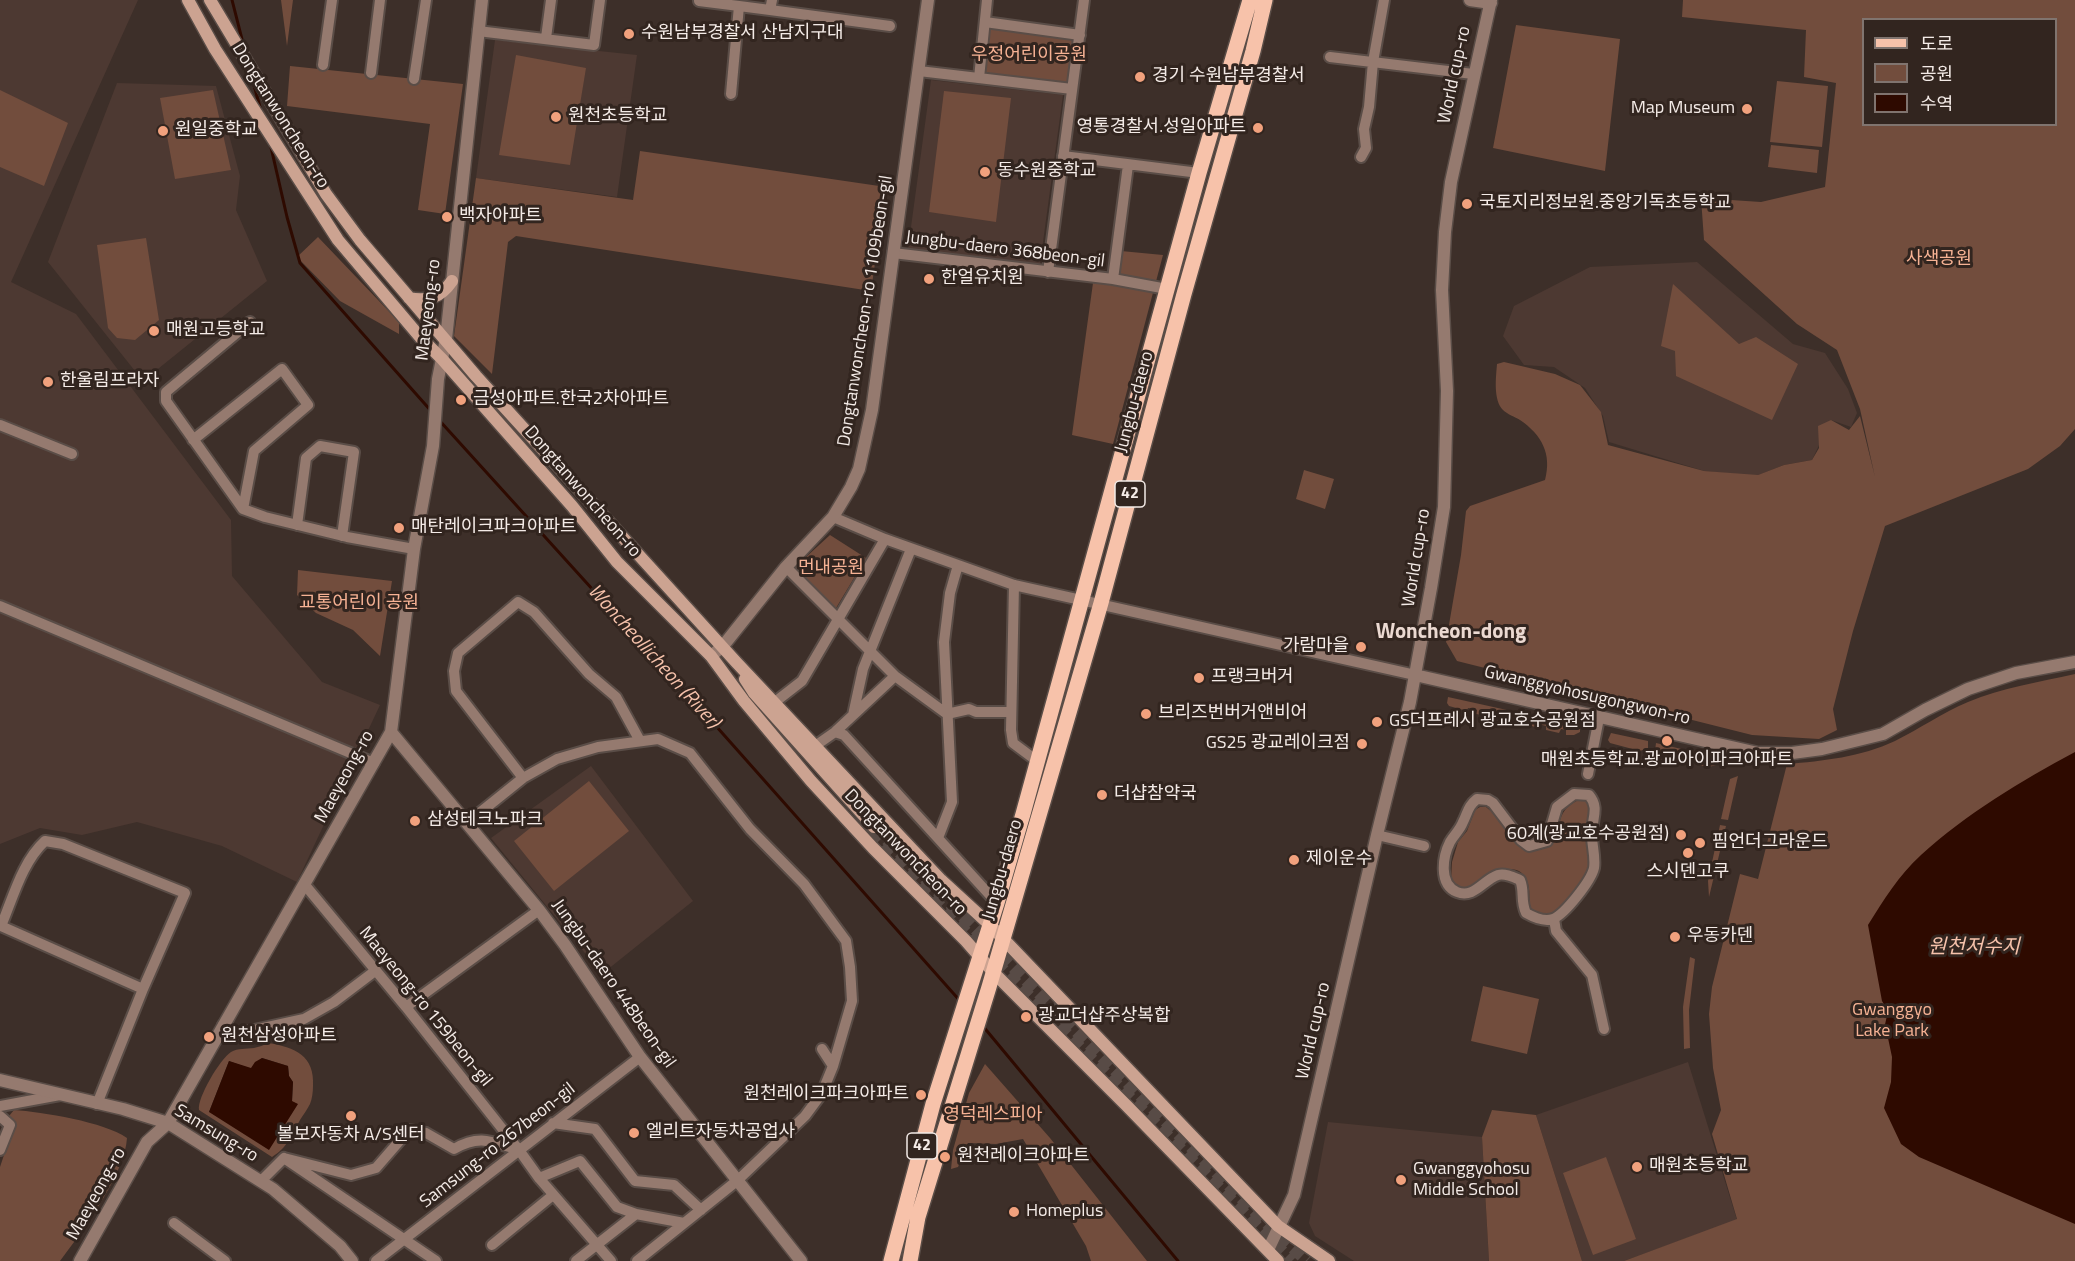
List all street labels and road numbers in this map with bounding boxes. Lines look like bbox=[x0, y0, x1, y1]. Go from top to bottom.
street label: World cup-ro bbox=[1434, 24, 1476, 126]
street label: Dongtanwoncheon-ro bbox=[227, 39, 333, 193]
street label: Dongtanwoncheon-ro 1109beon-gil bbox=[834, 174, 898, 448]
street label: Jungbu-daero 368beon-gil bbox=[904, 227, 1106, 273]
street label: Maeyeong-ro bbox=[412, 258, 446, 362]
street label: Jungbu-daero bbox=[1111, 349, 1159, 455]
street label: Dongtanwoncheon-ro bbox=[519, 422, 645, 562]
road number: 42 bbox=[1115, 481, 1145, 507]
street label: World cup-ro bbox=[1399, 507, 1435, 609]
street label: Gwanggyohosugongwon-ro bbox=[1482, 662, 1692, 730]
street label: Maeyeong-ro bbox=[311, 727, 379, 827]
street label: Dongtanwoncheon-ro bbox=[839, 785, 971, 921]
street label: Jungbu-daero bbox=[978, 817, 1028, 923]
street label: Jungbu-daero 448beon-gil bbox=[547, 896, 679, 1072]
street label: Maeyeong-ro 159beon-gil bbox=[354, 923, 496, 1091]
street label: World cup-ro bbox=[1292, 980, 1336, 1082]
street label: Samsung-ro 267beon-gil bbox=[416, 1079, 580, 1213]
street label: Samsung-ro bbox=[170, 1101, 262, 1167]
road number: 42 bbox=[907, 1133, 937, 1159]
street label: Maeyeong-ro bbox=[63, 1144, 131, 1244]

